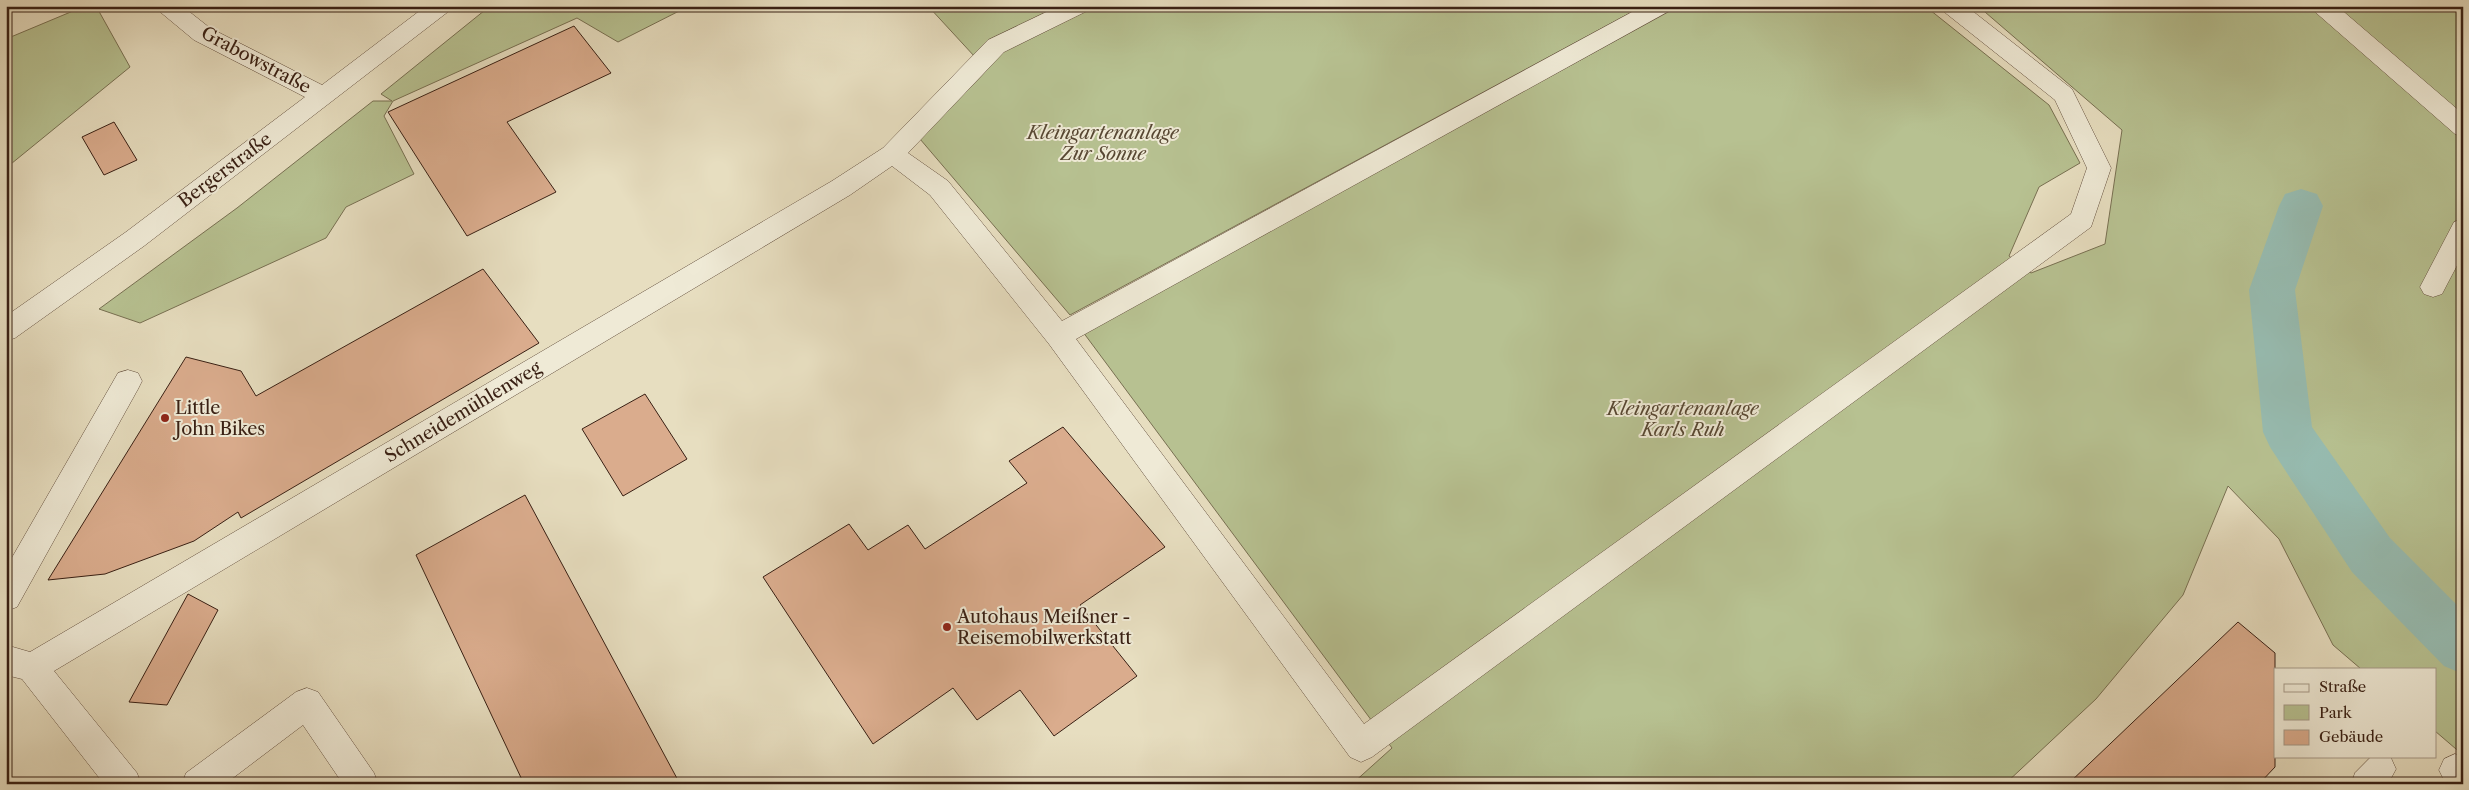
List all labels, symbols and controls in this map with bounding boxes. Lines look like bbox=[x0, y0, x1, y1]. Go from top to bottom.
street label: Grabowstraße bbox=[197, 22, 315, 98]
park label: Kleingartenanlage Zur Sonne bbox=[1025, 122, 1180, 165]
street label: Bergerstraße bbox=[174, 128, 276, 212]
street label: Schneidemühlenweg bbox=[381, 356, 546, 467]
place label: Little John Bikes bbox=[172, 397, 265, 440]
park label: Kleingartenanlage Karls Ruh bbox=[1605, 398, 1760, 441]
marker: Little John Bikes bbox=[159, 412, 171, 424]
place label: Autohaus Meißner - Reisemobilwerkstatt bbox=[956, 606, 1132, 649]
marker: Autohaus Meißner - Reisemobilwerkstatt bbox=[941, 621, 953, 633]
legend bbox=[2274, 668, 2436, 758]
text: Straße bbox=[2319, 677, 2366, 696]
text: Park bbox=[2319, 703, 2353, 722]
text: Gebäude bbox=[2319, 727, 2383, 746]

